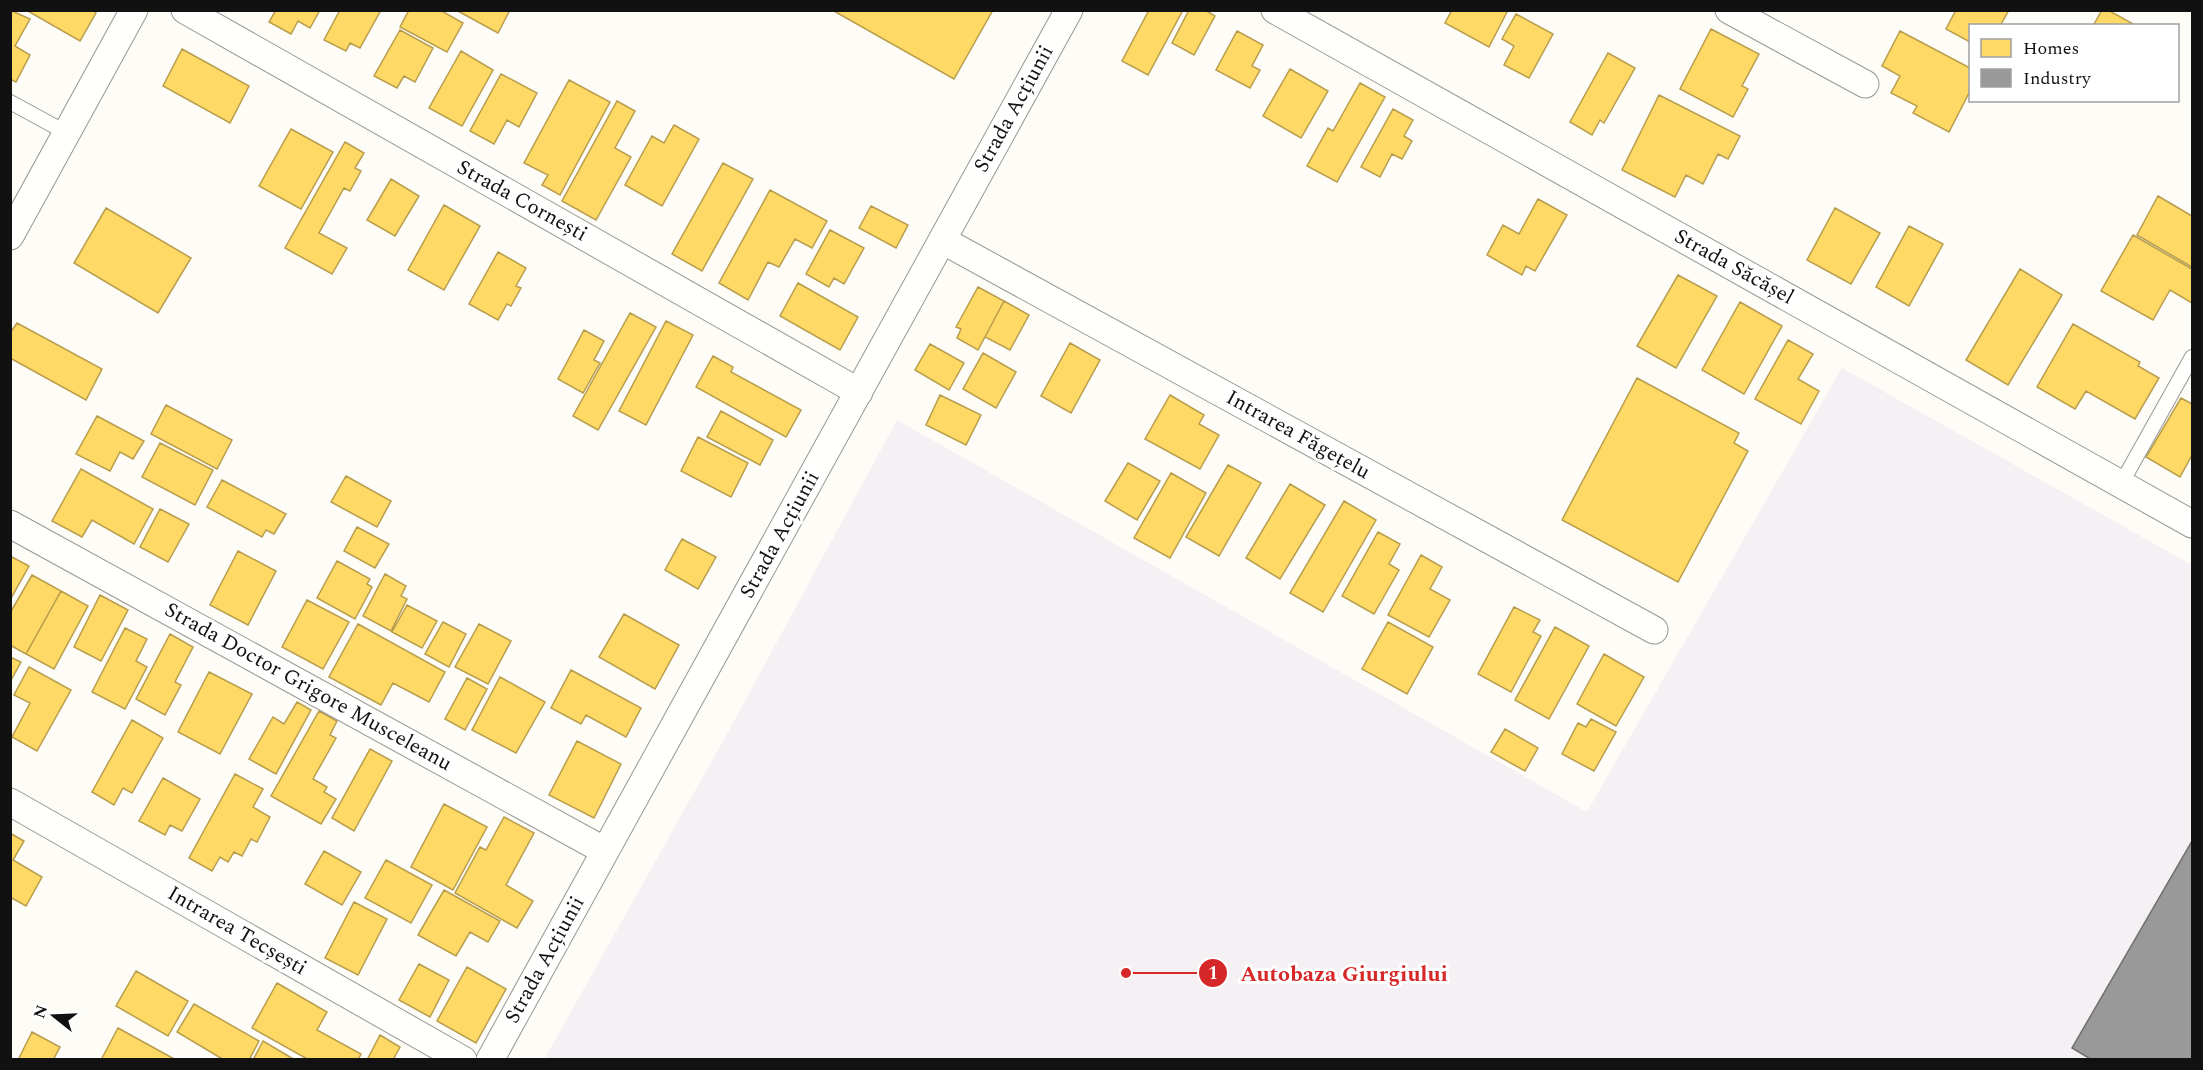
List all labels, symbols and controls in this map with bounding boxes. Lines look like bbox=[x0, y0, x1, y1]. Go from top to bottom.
legend bbox=[1969, 24, 2179, 102]
text: Homes bbox=[2023, 35, 2079, 62]
street label: Strada Acțiunii bbox=[966, 39, 1062, 179]
text: Industry bbox=[2023, 65, 2092, 92]
street label: Strada Cornești bbox=[451, 152, 593, 250]
street label: Strada Săcășel bbox=[1668, 221, 1800, 313]
street label: Intrarea Făgețelu bbox=[1220, 382, 1376, 488]
street label: Strada Acțiunii bbox=[732, 465, 828, 605]
street label: Strada Doctor Grigore Musceleanu bbox=[158, 594, 458, 780]
street label: Intrarea Tecșești bbox=[161, 878, 313, 984]
street label: Strada Acțiunii bbox=[497, 890, 593, 1030]
callout: Autobaza Giurgiului bbox=[1198, 953, 1460, 993]
text: Autobaza Giurgiului bbox=[1240, 958, 1448, 991]
text: 1 bbox=[1208, 960, 1218, 987]
north arrow bbox=[24, 986, 84, 1046]
text: N bbox=[27, 1002, 54, 1022]

